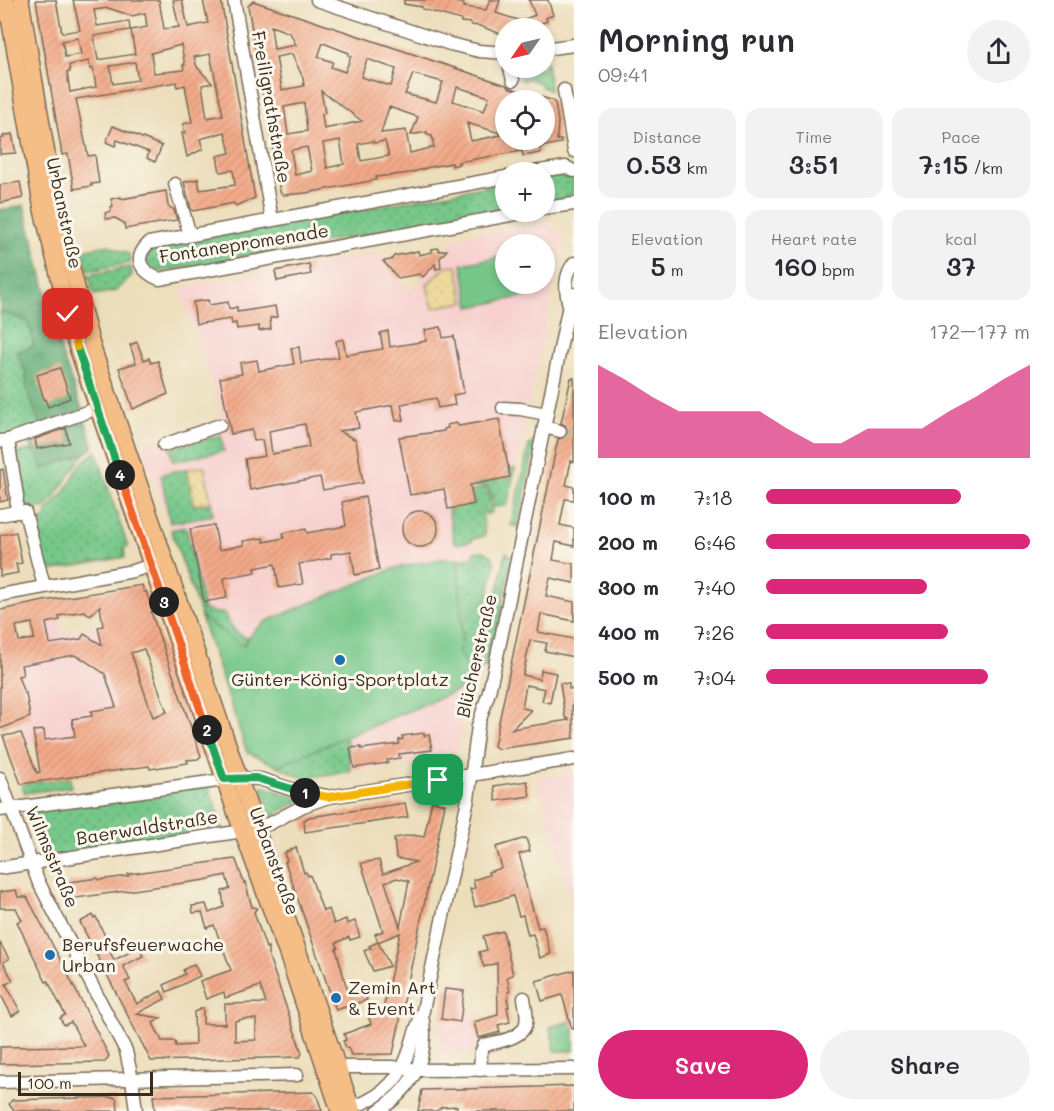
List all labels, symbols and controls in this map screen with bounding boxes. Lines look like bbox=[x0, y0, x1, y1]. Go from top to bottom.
text: Morning run bbox=[598, 17, 795, 60]
north arrow bbox=[495, 18, 555, 78]
map controls bbox=[495, 18, 555, 294]
button: share bbox=[967, 20, 1030, 83]
street label: Freiligrathstraße bbox=[247, 29, 297, 185]
text: 09:41 bbox=[598, 61, 649, 87]
button: locate bbox=[495, 90, 555, 150]
text: Distance bbox=[633, 126, 701, 147]
text: Time bbox=[796, 126, 832, 147]
text: Pace bbox=[941, 126, 981, 147]
text: 0.53 bbox=[626, 147, 681, 181]
text: 3:51 bbox=[789, 147, 839, 181]
text: 7:15 bbox=[919, 147, 968, 181]
street label: Urbanstraße bbox=[41, 155, 88, 271]
text: km bbox=[681, 157, 708, 178]
text: /km bbox=[968, 157, 1003, 178]
button: + bbox=[495, 162, 555, 222]
street label: Fontanepromenade bbox=[158, 218, 330, 268]
text: Elevation bbox=[631, 228, 703, 249]
text: Heart rate bbox=[771, 228, 857, 249]
text: kcal bbox=[945, 228, 977, 249]
button: − bbox=[495, 234, 555, 294]
text: 5 bbox=[650, 249, 666, 283]
text: 160 bbox=[773, 249, 817, 283]
text: 37 bbox=[946, 249, 976, 283]
text: m bbox=[666, 259, 684, 280]
text: bpm bbox=[817, 259, 855, 280]
pin bbox=[42, 288, 93, 339]
icon: check bbox=[51, 297, 84, 330]
text: Elevation bbox=[598, 318, 688, 344]
text: 172–177 m bbox=[929, 318, 1030, 344]
pin: 4 bbox=[105, 460, 135, 490]
text: 4 bbox=[115, 464, 125, 485]
text: 100 m bbox=[598, 484, 656, 510]
text: 7:18 bbox=[694, 484, 732, 510]
text: 200 m bbox=[598, 529, 658, 555]
text: 6:46 bbox=[694, 529, 736, 555]
text: 300 m bbox=[598, 574, 659, 600]
text: 7:40 bbox=[694, 574, 735, 600]
pin: 3 bbox=[149, 587, 179, 617]
text: 3 bbox=[159, 591, 169, 612]
street label: Blücherstraße bbox=[450, 592, 502, 720]
text: 400 m bbox=[598, 619, 659, 645]
text: 7:26 bbox=[694, 619, 735, 645]
marker: Günter-König-Sportplatz bbox=[333, 653, 347, 667]
text: 500 m bbox=[598, 664, 658, 690]
text: 7:04 bbox=[694, 664, 735, 690]
place label: Günter-König-Sportplatz bbox=[231, 667, 449, 691]
pin: 2 bbox=[192, 715, 222, 745]
text: 2 bbox=[203, 719, 211, 740]
pin bbox=[412, 754, 463, 805]
icon: arrive bbox=[421, 763, 454, 796]
pin: 1 bbox=[290, 778, 320, 808]
text: 1 bbox=[301, 782, 309, 803]
street label: Wilmsstraße bbox=[21, 802, 85, 911]
street label: Urbanstraße bbox=[244, 803, 306, 918]
street label: Baerwaldstraße bbox=[74, 804, 219, 850]
place label: Berufsfeuerwache Urban bbox=[62, 932, 224, 977]
marker: Berufsfeuerwache Urban bbox=[43, 948, 57, 962]
place label: Zemin Art & Event bbox=[348, 975, 436, 1020]
marker: Zemin Art & Event bbox=[329, 991, 343, 1005]
button: Save bbox=[598, 1030, 808, 1099]
button: Share bbox=[820, 1030, 1030, 1099]
scale bar bbox=[18, 1069, 153, 1096]
text: 100 m bbox=[27, 1072, 72, 1093]

